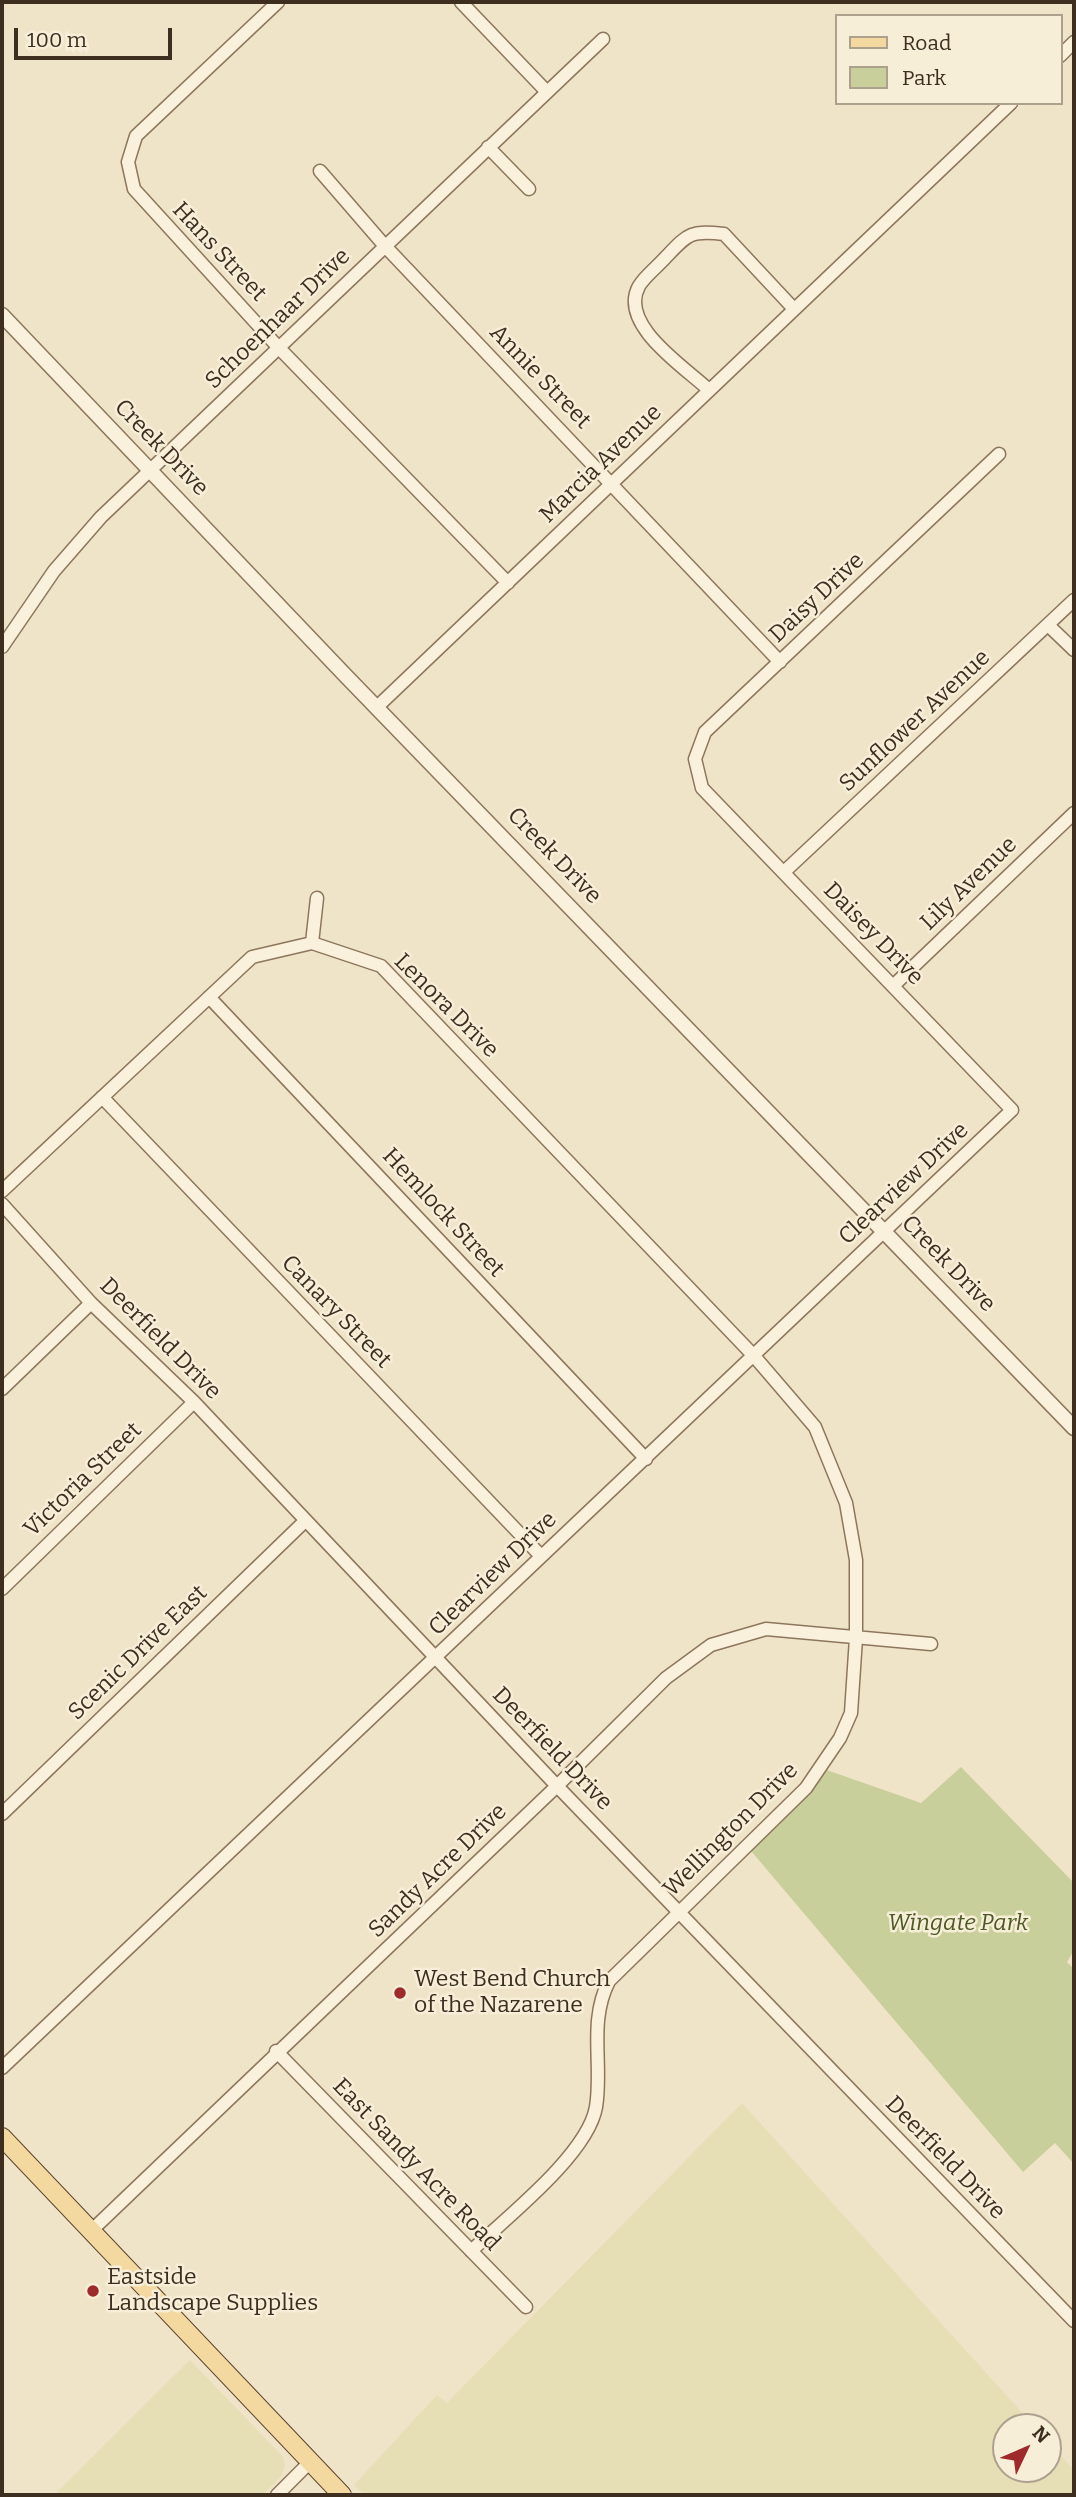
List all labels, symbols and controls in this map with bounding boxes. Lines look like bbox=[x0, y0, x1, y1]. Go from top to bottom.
scale bar bbox=[18, 14, 175, 58]
legend bbox=[834, 14, 1062, 105]
text: 100 m bbox=[27, 27, 87, 53]
text: Road bbox=[902, 30, 951, 56]
text: Park bbox=[902, 65, 946, 91]
street label: Hans Street bbox=[166, 197, 272, 307]
street label: Schoenhaar Drive bbox=[200, 243, 356, 395]
street label: Annie Street bbox=[484, 319, 596, 435]
street label: Creek Drive bbox=[108, 394, 214, 502]
street label: Marcia Avenue bbox=[534, 399, 668, 529]
street label: Daisy Drive bbox=[764, 547, 870, 649]
street label: Sunflower Avenue bbox=[834, 644, 996, 798]
street label: Creek Drive bbox=[501, 802, 607, 910]
street label: Lily Avenue bbox=[915, 831, 1023, 937]
street label: Daisey Drive bbox=[817, 877, 929, 991]
street label: Lenora Drive bbox=[388, 948, 504, 1064]
street label: Clearview Drive bbox=[834, 1117, 974, 1251]
street label: Hemlock Street bbox=[376, 1143, 510, 1283]
street label: Creek Drive bbox=[895, 1210, 1001, 1318]
street label: Canary Street bbox=[275, 1250, 397, 1374]
street label: Deerfield Drive bbox=[93, 1272, 227, 1406]
street label: Victoria Street bbox=[18, 1417, 148, 1543]
street label: Clearview Drive bbox=[423, 1506, 563, 1642]
street label: Scenic Drive East bbox=[63, 1580, 213, 1726]
street label: Deerfield Drive bbox=[486, 1682, 618, 1816]
street label: Wellington Drive bbox=[658, 1757, 804, 1903]
street label: Sandy Acre Drive bbox=[363, 1798, 513, 1944]
park label: Wingate Park bbox=[888, 1910, 1028, 1938]
place label: West Bend Church of the Nazarene bbox=[414, 1966, 610, 2020]
marker: West Bend Church of the Nazarene bbox=[392, 1985, 408, 2001]
street label: East Sandy Acre Road bbox=[327, 2073, 505, 2257]
street label: Deerfield Drive bbox=[879, 2091, 1011, 2225]
place label: Eastside Landscape Supplies bbox=[107, 2264, 318, 2318]
marker: Eastside Landscape Supplies bbox=[85, 2283, 101, 2299]
north arrow bbox=[992, 2413, 1062, 2483]
text: N bbox=[1028, 2421, 1054, 2448]

